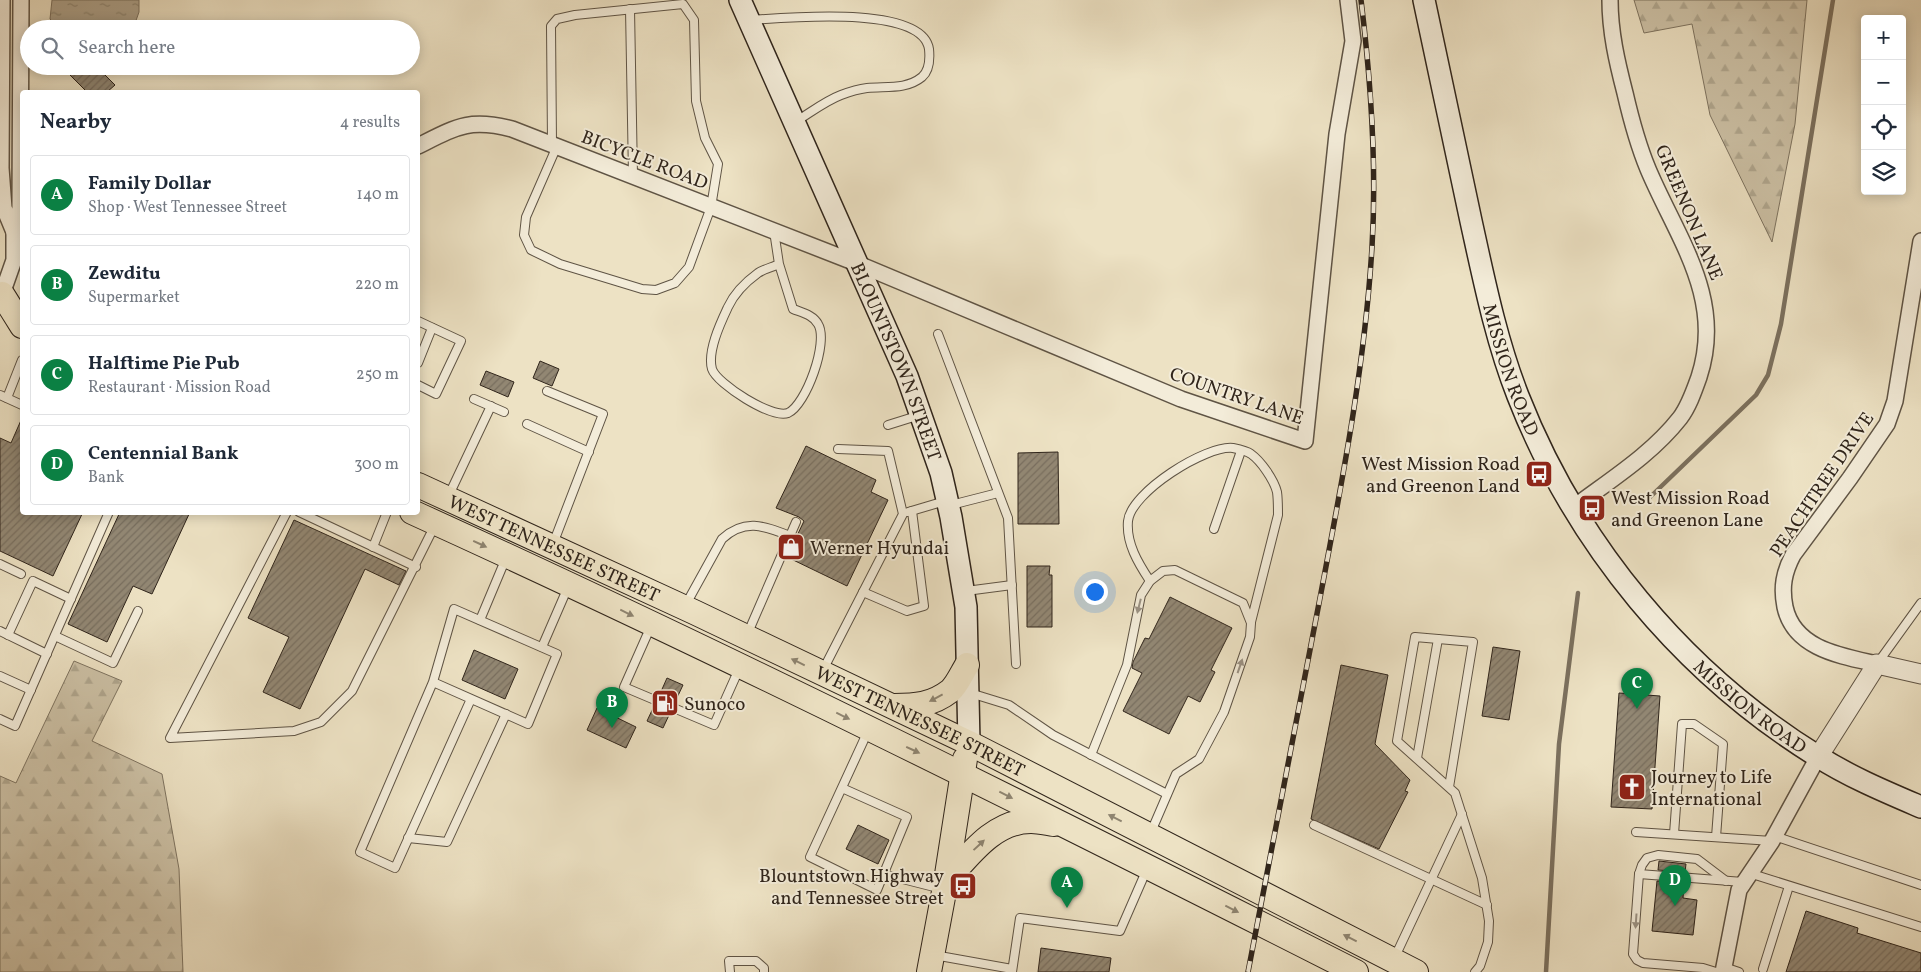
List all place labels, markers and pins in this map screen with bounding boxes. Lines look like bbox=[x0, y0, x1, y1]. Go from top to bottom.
place label: West Mission Road and Greenon Land bbox=[1361, 452, 1520, 500]
bus stop icon: West Mission Road and Greenon Land bbox=[1524, 459, 1554, 489]
place label: West Mission Road and Greenon Lane bbox=[1611, 486, 1770, 534]
bus stop icon: West Mission Road and Greenon Lane bbox=[1577, 493, 1607, 523]
shop icon: Werner Hyundai bbox=[776, 532, 806, 562]
place label: Werner Hyundai bbox=[810, 536, 949, 562]
pin: C bbox=[1621, 668, 1653, 709]
pin: B bbox=[596, 687, 628, 728]
fuel station icon: Sunoco bbox=[650, 688, 680, 718]
place label: Sunoco bbox=[684, 692, 745, 718]
place label: Journey to Life International bbox=[1651, 765, 1772, 813]
church icon: Journey to Life International bbox=[1617, 772, 1647, 802]
place label: Blountstown Highway and Tennessee Street bbox=[759, 864, 944, 912]
pin: D bbox=[1659, 865, 1691, 906]
pin: A bbox=[1051, 867, 1083, 908]
bus stop icon: Blountstown Highway and Tennessee Street bbox=[948, 871, 978, 901]

